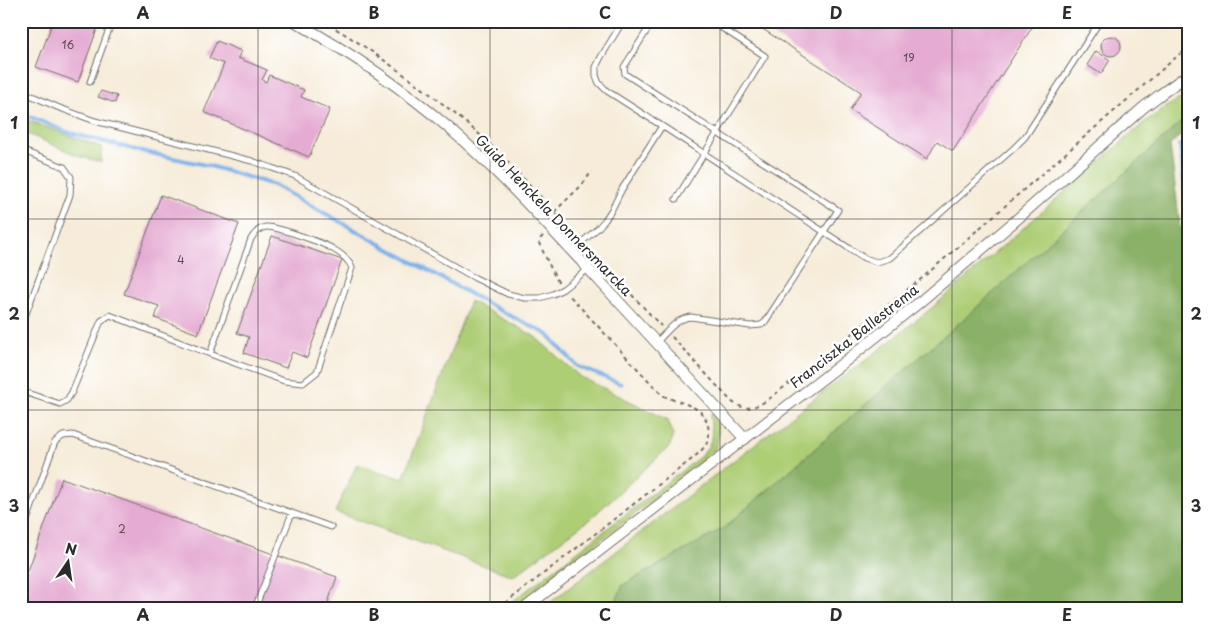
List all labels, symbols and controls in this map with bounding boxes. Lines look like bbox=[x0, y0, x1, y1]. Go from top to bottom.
text: A bbox=[137, 0, 150, 24]
text: B bbox=[369, 0, 380, 24]
text: C bbox=[599, 0, 611, 24]
text: D bbox=[830, 0, 842, 24]
text: E bbox=[1062, 0, 1072, 24]
house number: 16 bbox=[62, 36, 75, 53]
house number: 19 bbox=[903, 49, 915, 66]
text: 1 bbox=[10, 110, 18, 134]
text: 1 bbox=[1192, 110, 1200, 134]
street label: Guido Henckela Donnersmarcka bbox=[471, 129, 637, 301]
house number: 4 bbox=[177, 251, 185, 268]
street label: Franciszka Ballestrema bbox=[785, 279, 923, 393]
text: 2 bbox=[8, 301, 20, 325]
text: 2 bbox=[1190, 301, 1202, 325]
text: 3 bbox=[9, 493, 19, 517]
text: 3 bbox=[1191, 493, 1201, 517]
house number: 2 bbox=[118, 520, 126, 537]
north arrow bbox=[42, 536, 92, 586]
text: N bbox=[63, 537, 79, 560]
text: A bbox=[137, 602, 150, 626]
text: B bbox=[369, 602, 380, 626]
text: C bbox=[599, 602, 611, 626]
text: D bbox=[830, 602, 842, 626]
text: E bbox=[1062, 602, 1072, 626]

